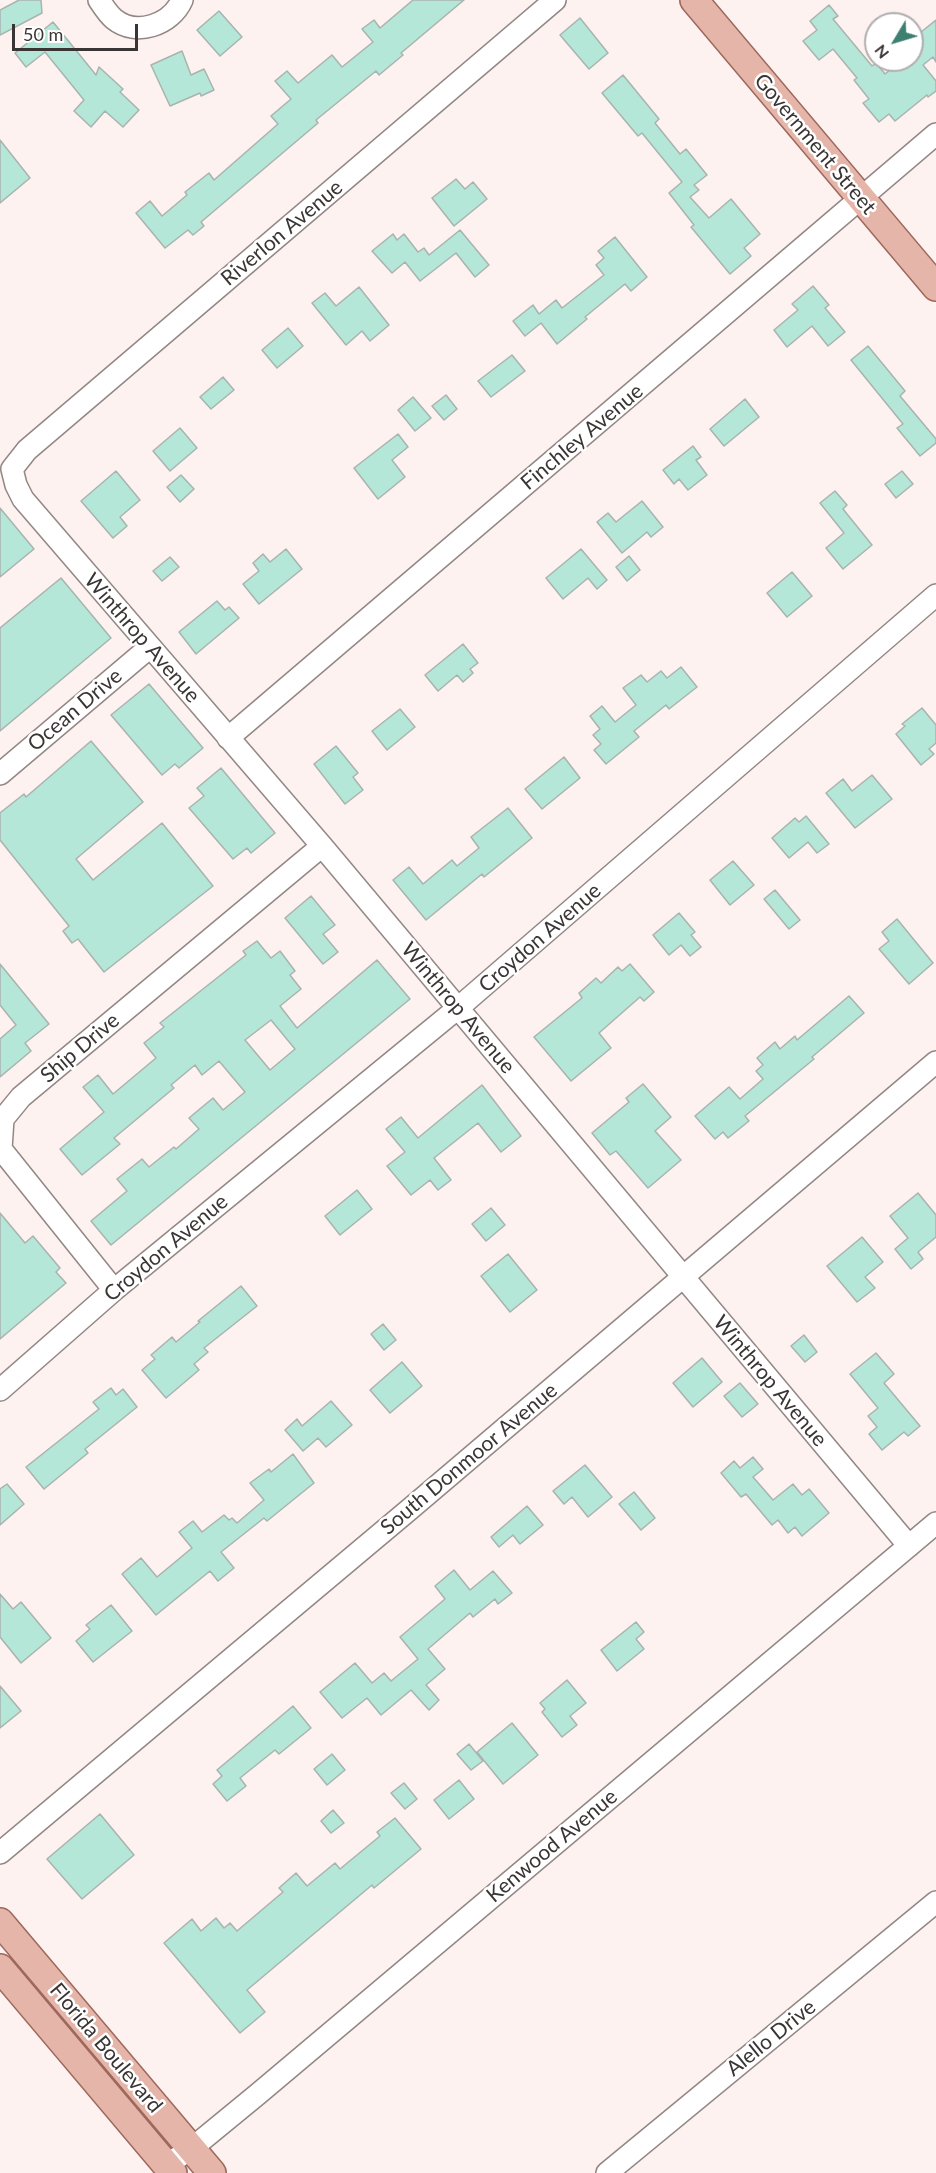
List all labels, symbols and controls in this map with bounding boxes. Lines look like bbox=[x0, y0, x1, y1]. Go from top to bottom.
scale bar bbox=[15, 12, 141, 50]
north arrow bbox=[864, 12, 924, 72]
text: 50 m bbox=[23, 23, 63, 45]
text: N bbox=[870, 41, 892, 63]
street label: Government Street bbox=[749, 69, 881, 219]
street label: Riverlon Avenue bbox=[216, 175, 348, 291]
street label: Finchley Avenue bbox=[516, 379, 648, 495]
street label: Winthrop Avenue bbox=[79, 568, 205, 708]
street label: Ocean Drive bbox=[23, 663, 127, 757]
street label: Croydon Avenue bbox=[474, 878, 606, 998]
street label: Winthrop Avenue bbox=[396, 937, 520, 1079]
street label: Ship Drive bbox=[35, 1008, 125, 1088]
street label: Croydon Avenue bbox=[99, 1189, 233, 1307]
street label: Winthrop Avenue bbox=[708, 1310, 832, 1452]
street label: South Donmoor Avenue bbox=[376, 1378, 562, 1540]
street label: Kenwood Avenue bbox=[482, 1784, 622, 1908]
street label: Florida Boulevard bbox=[44, 1978, 168, 2118]
street label: Alello Drive bbox=[721, 1994, 821, 2082]

